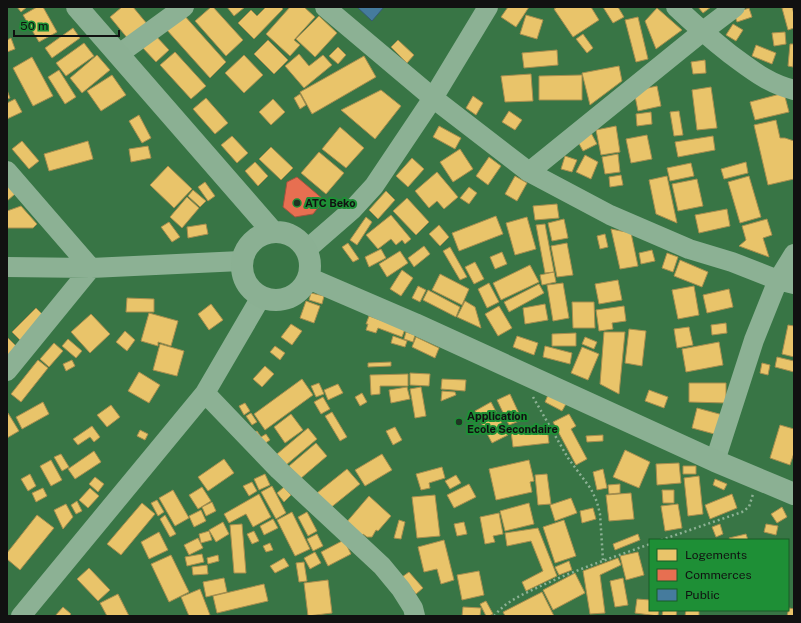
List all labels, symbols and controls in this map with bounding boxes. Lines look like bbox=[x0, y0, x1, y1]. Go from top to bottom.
scale bar bbox=[14, 12, 119, 38]
text: 50 m bbox=[20, 19, 48, 33]
place label: ATC Beko bbox=[305, 197, 356, 209]
marker: ATC Beko bbox=[292, 198, 302, 208]
place label: Applicatíon Ecole Secondaire bbox=[467, 410, 558, 435]
marker: Applicatíon Ecole Secondaire bbox=[454, 417, 464, 427]
legend bbox=[649, 539, 789, 611]
text: Logements bbox=[685, 548, 747, 562]
text: Commerces bbox=[685, 568, 752, 582]
text: Public bbox=[685, 588, 720, 602]

